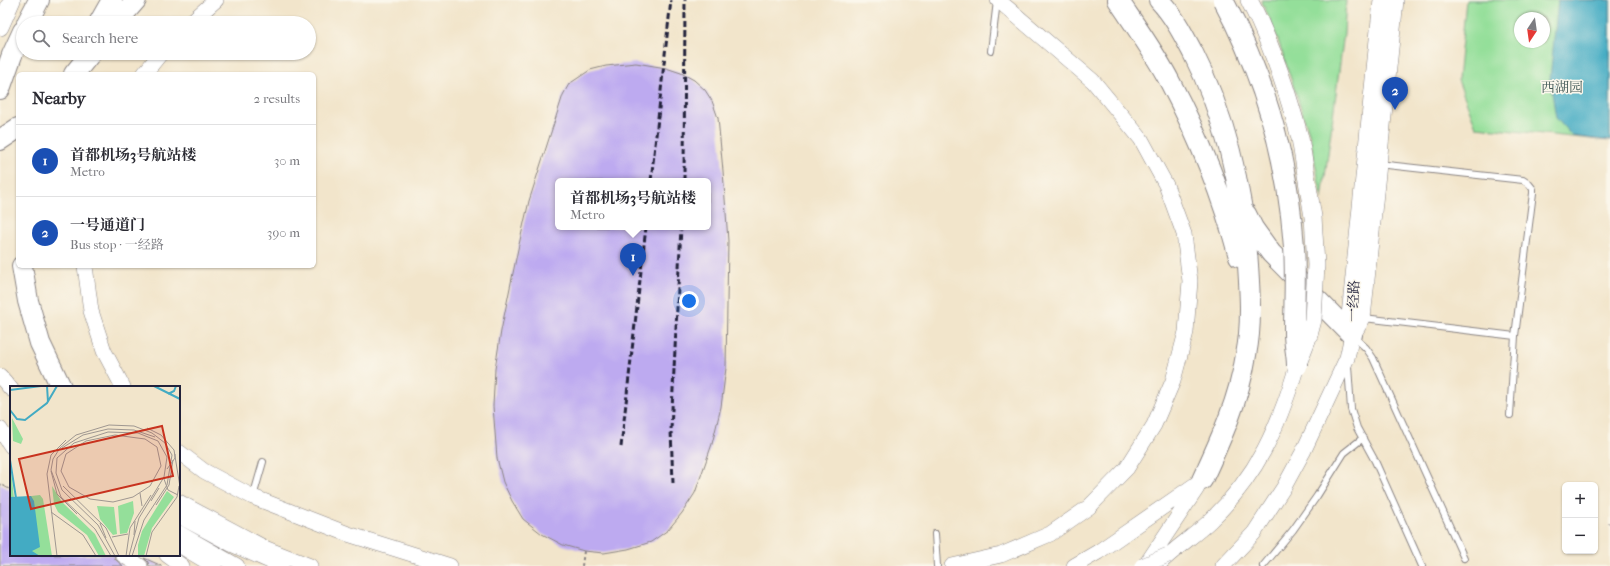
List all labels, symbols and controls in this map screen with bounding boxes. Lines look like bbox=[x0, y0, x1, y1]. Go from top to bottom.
north arrow bbox=[1514, 12, 1550, 48]
search box bbox=[16, 16, 316, 60]
icon: search bbox=[30, 27, 52, 49]
text: Search here bbox=[62, 29, 138, 47]
pin: 2 bbox=[1382, 77, 1408, 110]
park label: 西湖园 bbox=[1541, 79, 1583, 96]
text: Nearby bbox=[32, 88, 86, 108]
text: 2 results bbox=[254, 91, 300, 106]
text: 首都机场3号航站楼 bbox=[70, 146, 196, 164]
text: 1 bbox=[43, 153, 47, 168]
text: 30 m bbox=[274, 153, 300, 168]
text: Metro bbox=[70, 164, 105, 179]
popup bbox=[555, 178, 711, 230]
text: 首都机场3号航站楼 bbox=[570, 189, 696, 207]
text: Metro bbox=[570, 207, 605, 222]
text: 一号通道门 bbox=[70, 216, 145, 234]
text: 2 bbox=[42, 225, 48, 240]
text: 390 m bbox=[267, 225, 300, 240]
text: Bus stop · 一经路 bbox=[70, 237, 164, 252]
pin: 1 bbox=[620, 243, 646, 276]
street label: 一经路 bbox=[1344, 280, 1363, 322]
your location bbox=[679, 291, 699, 311]
inset map bbox=[10, 386, 180, 556]
map controls bbox=[1562, 482, 1598, 554]
button: + bbox=[1562, 482, 1598, 518]
button: − bbox=[1562, 518, 1598, 554]

